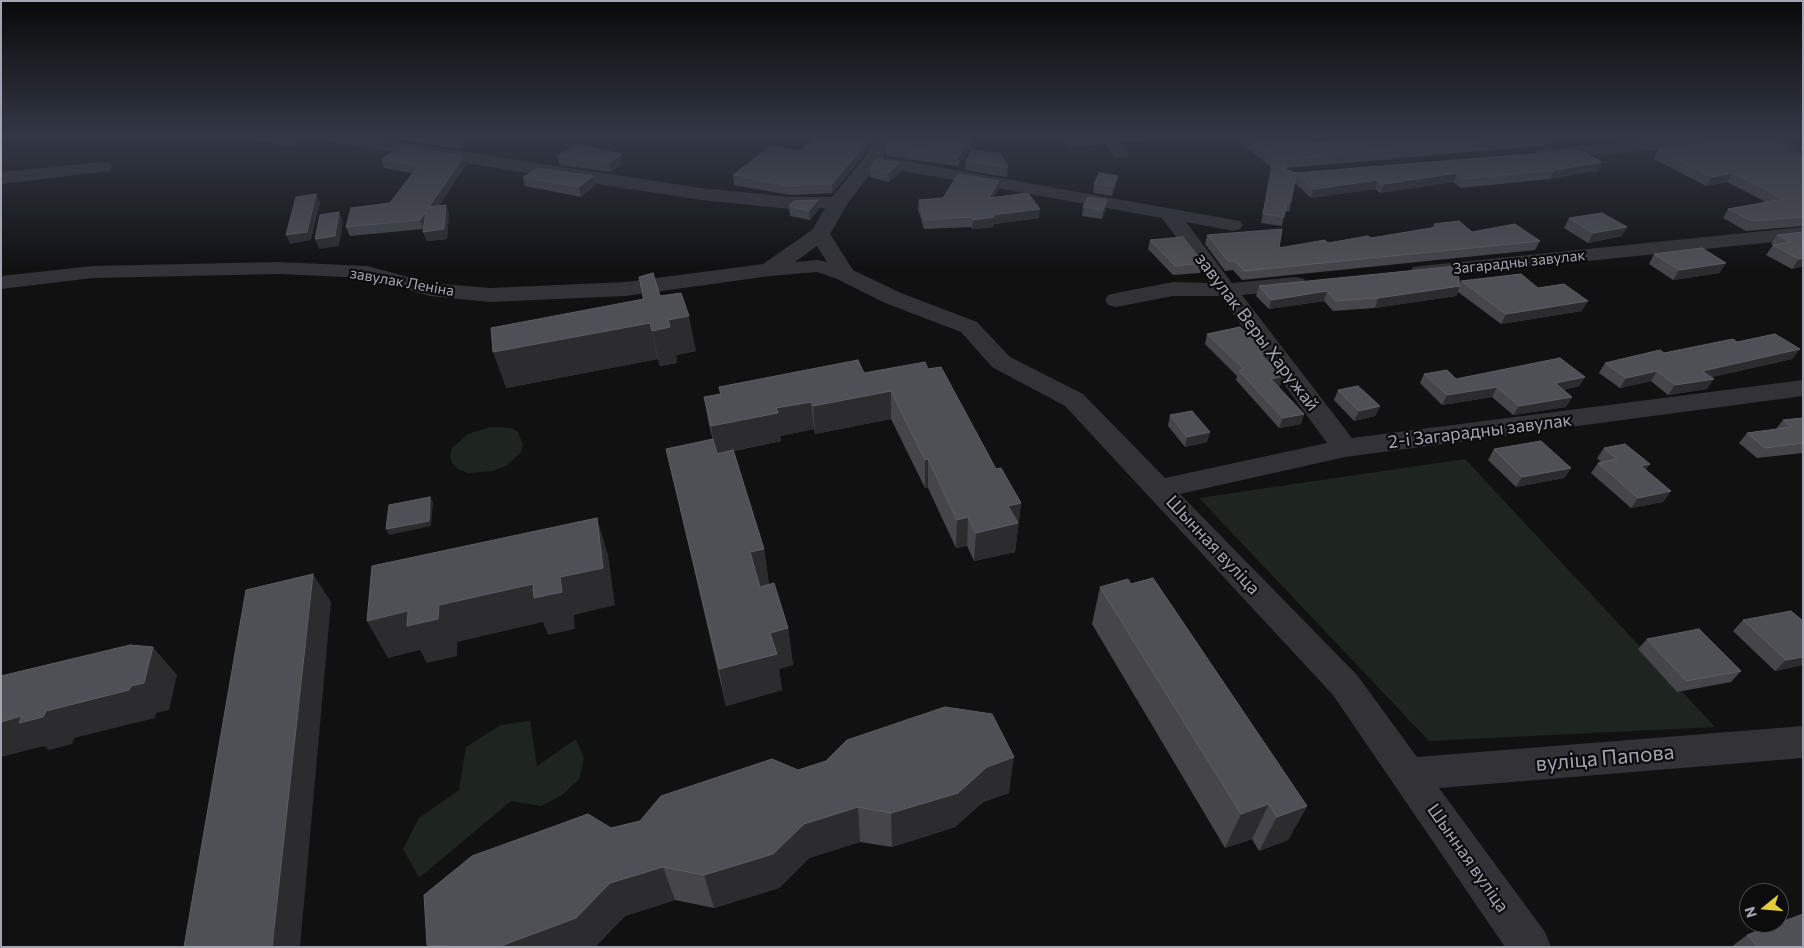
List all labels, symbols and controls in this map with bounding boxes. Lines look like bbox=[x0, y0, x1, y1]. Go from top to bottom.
street label: Загарадны завулак bbox=[1452, 246, 1586, 278]
street label: завулак Веры Харужай bbox=[1191, 249, 1323, 415]
street label: завулак Леніна bbox=[349, 264, 455, 300]
street label: 2-і Загарадны завулак bbox=[1387, 409, 1573, 453]
street label: Шынная вуліца bbox=[1162, 491, 1264, 599]
street label: вуліца Папова bbox=[1535, 739, 1675, 777]
street label: Шынная вуліца bbox=[1423, 800, 1513, 916]
north arrow bbox=[1739, 883, 1789, 933]
text: N bbox=[1740, 905, 1760, 920]

